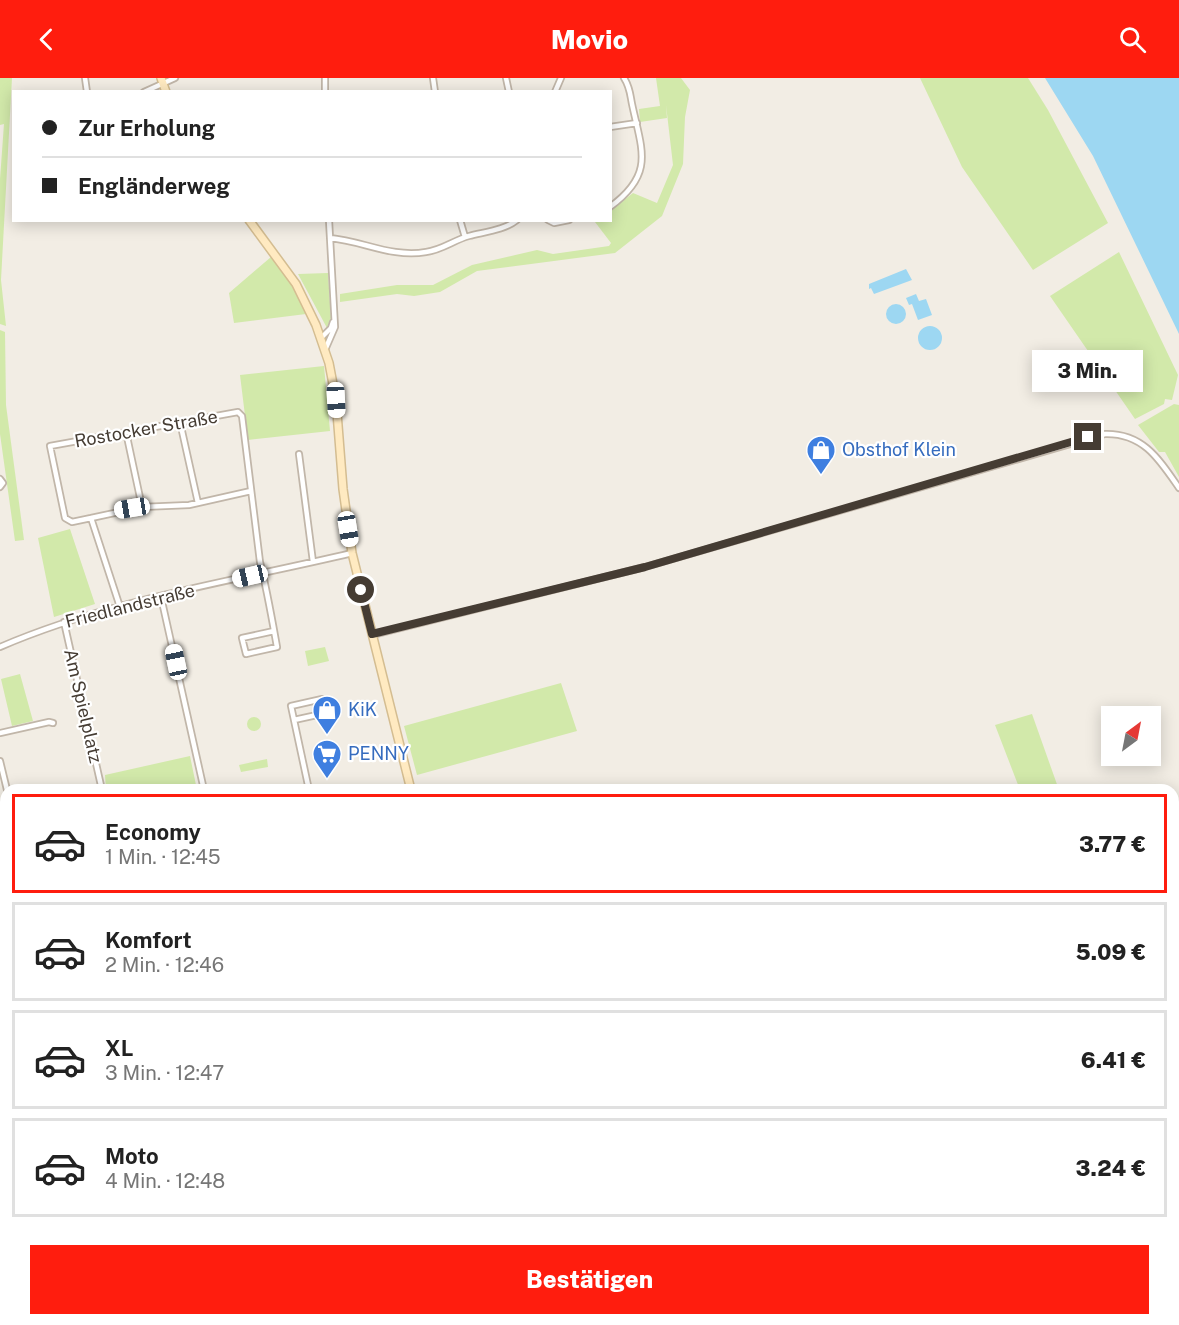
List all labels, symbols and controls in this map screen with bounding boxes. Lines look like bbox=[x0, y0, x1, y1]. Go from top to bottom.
icon: back bbox=[30, 23, 63, 56]
text: Movio bbox=[551, 23, 628, 55]
icon: search bbox=[1116, 23, 1149, 56]
text: Zur Erholung bbox=[78, 115, 215, 141]
text: Engländerweg bbox=[78, 173, 230, 199]
callout: 3 Min. bbox=[1032, 350, 1144, 392]
text: 3 Min. bbox=[1058, 359, 1117, 383]
car bbox=[326, 382, 346, 418]
street label: Rostocker Straße bbox=[73, 406, 219, 451]
route end bbox=[1074, 423, 1101, 450]
shop icon: Obsthof Klein bbox=[805, 434, 837, 476]
place label: Obsthof Klein bbox=[842, 439, 956, 460]
car bbox=[113, 496, 151, 520]
car bbox=[336, 510, 360, 548]
car bbox=[230, 563, 270, 589]
route start bbox=[347, 576, 374, 603]
street label: Friedlandstraße bbox=[63, 579, 197, 632]
car bbox=[163, 643, 189, 681]
street label: Am Spielplatz bbox=[60, 647, 107, 765]
shop icon: KiK bbox=[311, 694, 343, 736]
place label: KiK bbox=[348, 699, 377, 720]
north arrow bbox=[1101, 706, 1161, 766]
map controls bbox=[1101, 706, 1161, 766]
supermarket icon: PENNY bbox=[311, 738, 343, 780]
place label: PENNY bbox=[348, 743, 409, 764]
icon: car bbox=[33, 817, 87, 871]
text: Economy bbox=[105, 819, 201, 845]
text: 3.77 € bbox=[1079, 831, 1146, 857]
text: 1 Min. · 12:45 bbox=[105, 845, 221, 869]
icon: car bbox=[33, 925, 87, 979]
text: Komfort bbox=[105, 927, 192, 953]
text: 5.09 € bbox=[1075, 939, 1146, 965]
text: 2 Min. · 12:46 bbox=[105, 953, 224, 977]
icon: car bbox=[33, 1033, 87, 1087]
text: XL bbox=[105, 1035, 133, 1061]
text: 6.41 € bbox=[1081, 1047, 1146, 1073]
text: 3 Min. · 12:47 bbox=[105, 1061, 224, 1085]
icon: car bbox=[33, 1141, 87, 1195]
text: Moto bbox=[105, 1143, 159, 1169]
text: 3.24 € bbox=[1075, 1155, 1146, 1181]
text: 4 Min. · 12:48 bbox=[105, 1169, 225, 1193]
button: Bestätigen bbox=[30, 1245, 1149, 1314]

